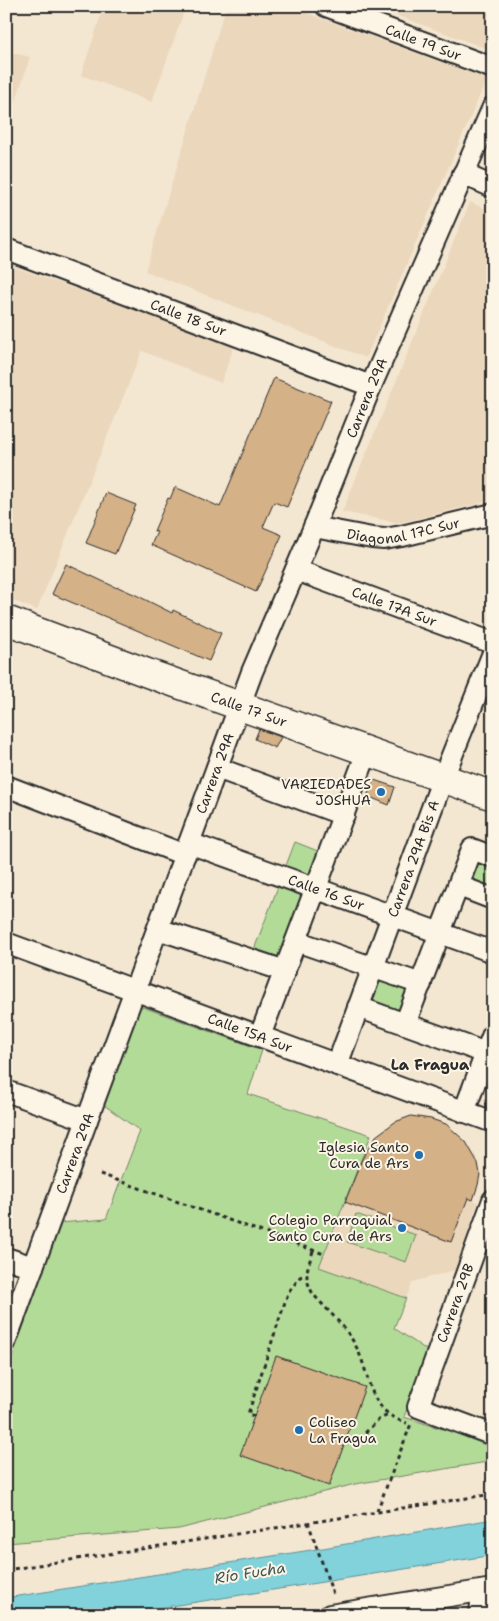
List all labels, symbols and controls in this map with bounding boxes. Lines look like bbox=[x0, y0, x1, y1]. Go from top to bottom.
street label: Calle 19 Sur bbox=[383, 20, 465, 65]
street label: Calle 18 Sur bbox=[148, 295, 230, 340]
street label: Carrera 29A bbox=[342, 355, 391, 440]
street label: Diagonal 17C Sur bbox=[345, 513, 462, 548]
street label: Calle 17A Sur bbox=[349, 583, 440, 631]
street label: Calle 17 Sur bbox=[208, 687, 290, 731]
street label: Carrera 29A bbox=[192, 730, 238, 816]
place label: VARIEDADES JOSHUA bbox=[281, 775, 371, 809]
marker: VARIEDADES JOSHUA bbox=[375, 786, 387, 798]
street label: Carrera 29A Bis A bbox=[383, 798, 443, 920]
street label: Calle 16 Sur bbox=[286, 870, 368, 914]
street label: Calle 15A Sur bbox=[205, 1009, 295, 1057]
district label: La Fragua bbox=[391, 1055, 470, 1075]
street label: Carrera 29A bbox=[52, 1110, 98, 1196]
place label: Iglesia Santo Cura de Ars bbox=[319, 1138, 409, 1172]
marker: Iglesia Santo Cura de Ars bbox=[413, 1149, 425, 1161]
place label: Colegio Parroquial Santo Cura de Ars bbox=[269, 1211, 393, 1245]
marker: Colegio Parroquial Santo Cura de Ars bbox=[396, 1222, 408, 1234]
street label: Carrera 29B bbox=[432, 1261, 478, 1345]
place label: Coliseo La Fragua bbox=[309, 1413, 377, 1447]
marker: Coliseo La Fragua bbox=[293, 1424, 305, 1436]
water label: Río Fucha bbox=[213, 1558, 287, 1588]

